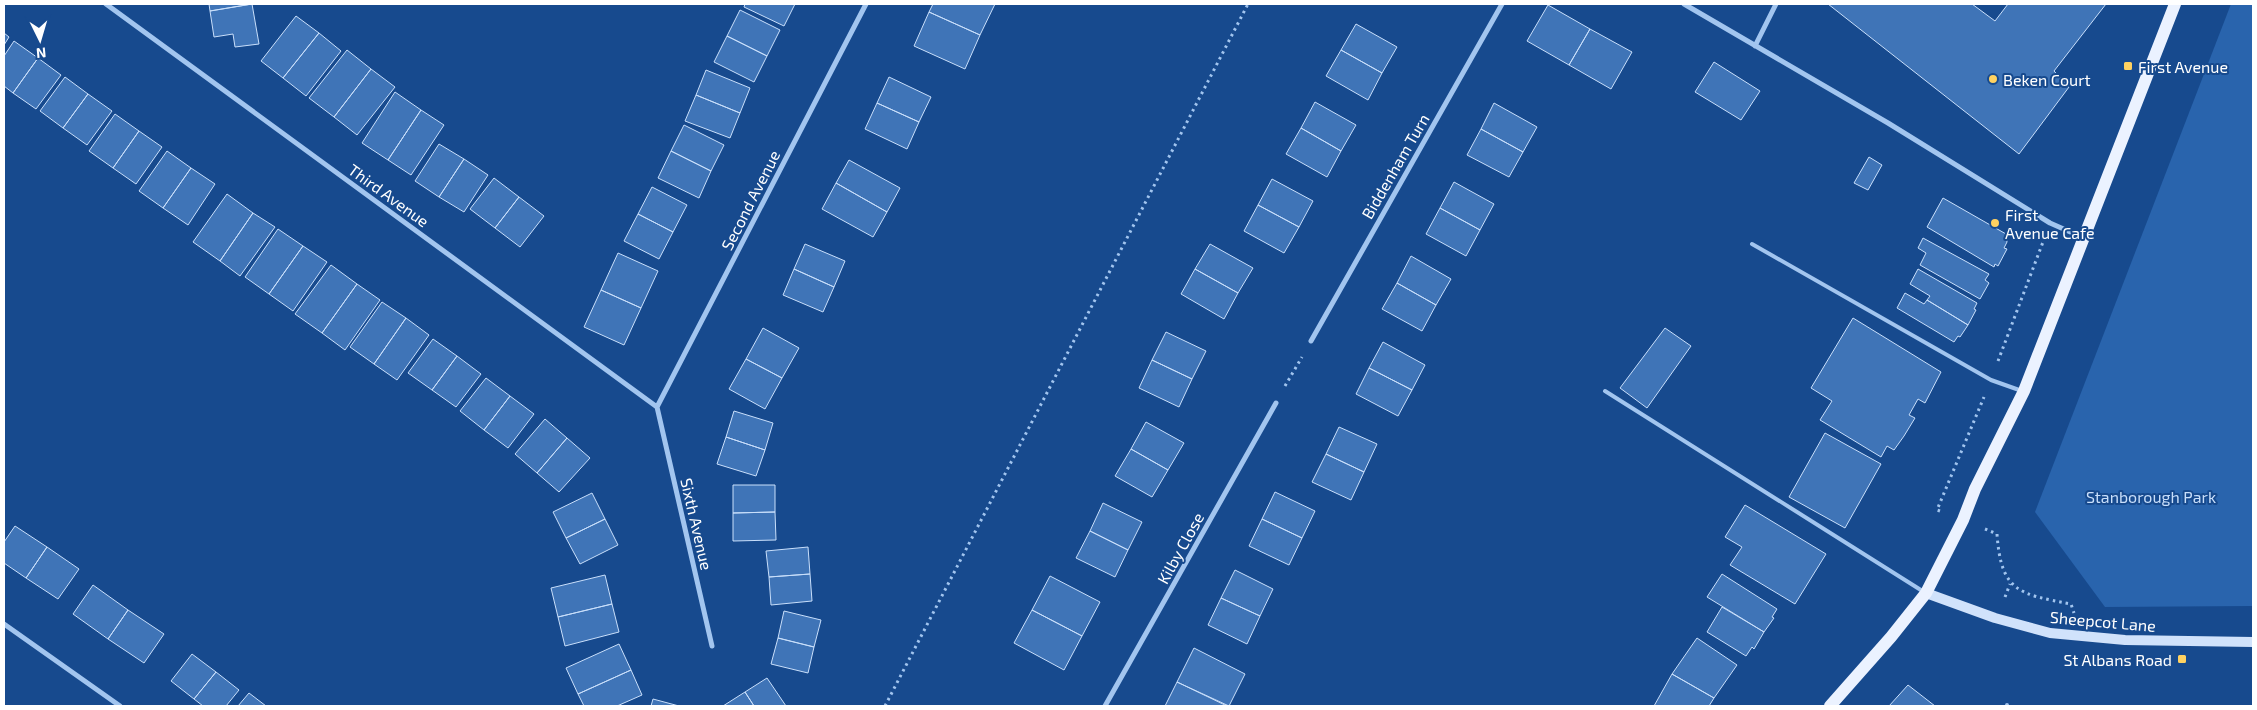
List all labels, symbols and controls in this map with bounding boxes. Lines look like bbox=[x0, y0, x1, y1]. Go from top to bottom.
north arrow bbox=[15, 15, 65, 65]
text: N bbox=[35, 45, 47, 62]
place label: First Avenue bbox=[2138, 57, 2228, 76]
marker: First Avenue bbox=[2122, 60, 2134, 72]
place label: Beken Court bbox=[2003, 70, 2091, 89]
marker: Beken Court bbox=[1987, 73, 1999, 85]
street label: Biddenham Turn bbox=[1357, 110, 1433, 222]
street label: Second Avenue bbox=[717, 147, 783, 253]
street label: Third Avenue bbox=[345, 159, 433, 231]
place label: First Avenue Cafe bbox=[2005, 205, 2095, 242]
marker: First Avenue Cafe bbox=[1989, 217, 2001, 229]
street label: Sixth Avenue bbox=[677, 476, 717, 572]
park label: Stanborough Park bbox=[2086, 487, 2216, 506]
street label: Kilby Close bbox=[1153, 509, 1207, 587]
street label: Sheepcot Lane bbox=[2049, 607, 2157, 635]
place label: St Albans Road bbox=[2063, 650, 2172, 669]
marker: St Albans Road bbox=[2176, 653, 2188, 665]

